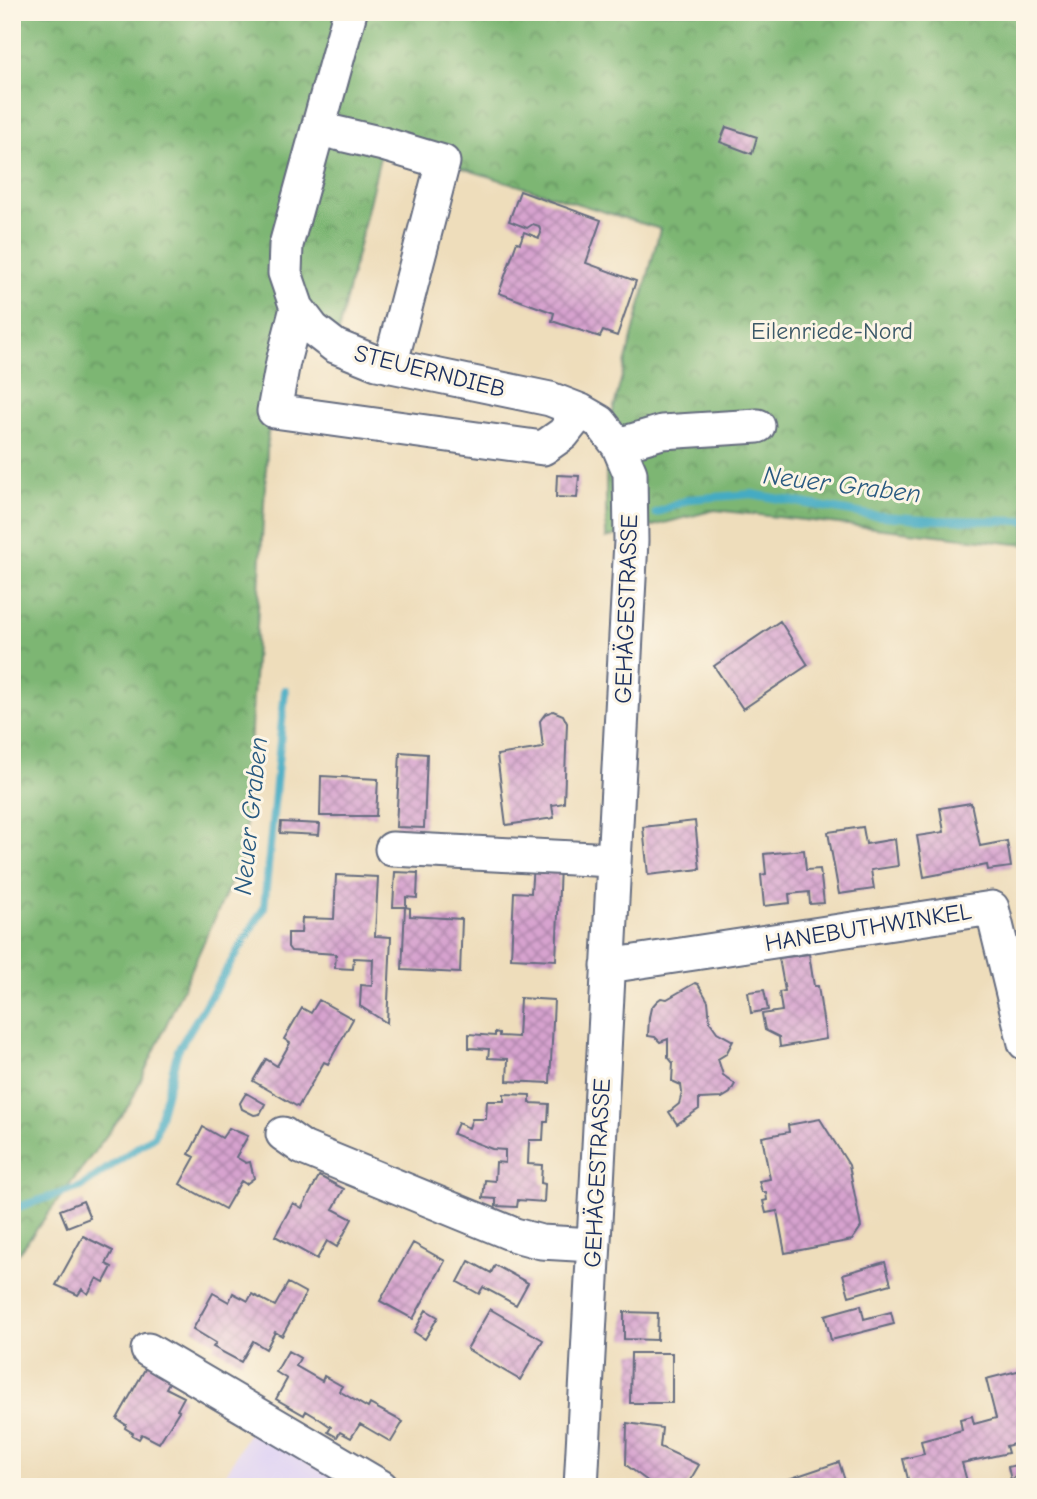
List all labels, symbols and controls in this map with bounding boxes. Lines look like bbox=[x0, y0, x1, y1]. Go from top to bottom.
park label: Eilenriede-Nord bbox=[751, 317, 913, 345]
street label: STEUERNDIEB bbox=[352, 339, 508, 403]
water label: Neuer Graben bbox=[761, 460, 923, 510]
street label: GEHÄGESTRASSE bbox=[609, 514, 643, 704]
water label: Neuer Graben bbox=[228, 735, 274, 897]
street label: HANEBUTHWINKEL bbox=[763, 897, 973, 957]
street label: GEHÄGESTRASSE bbox=[578, 1078, 616, 1268]

